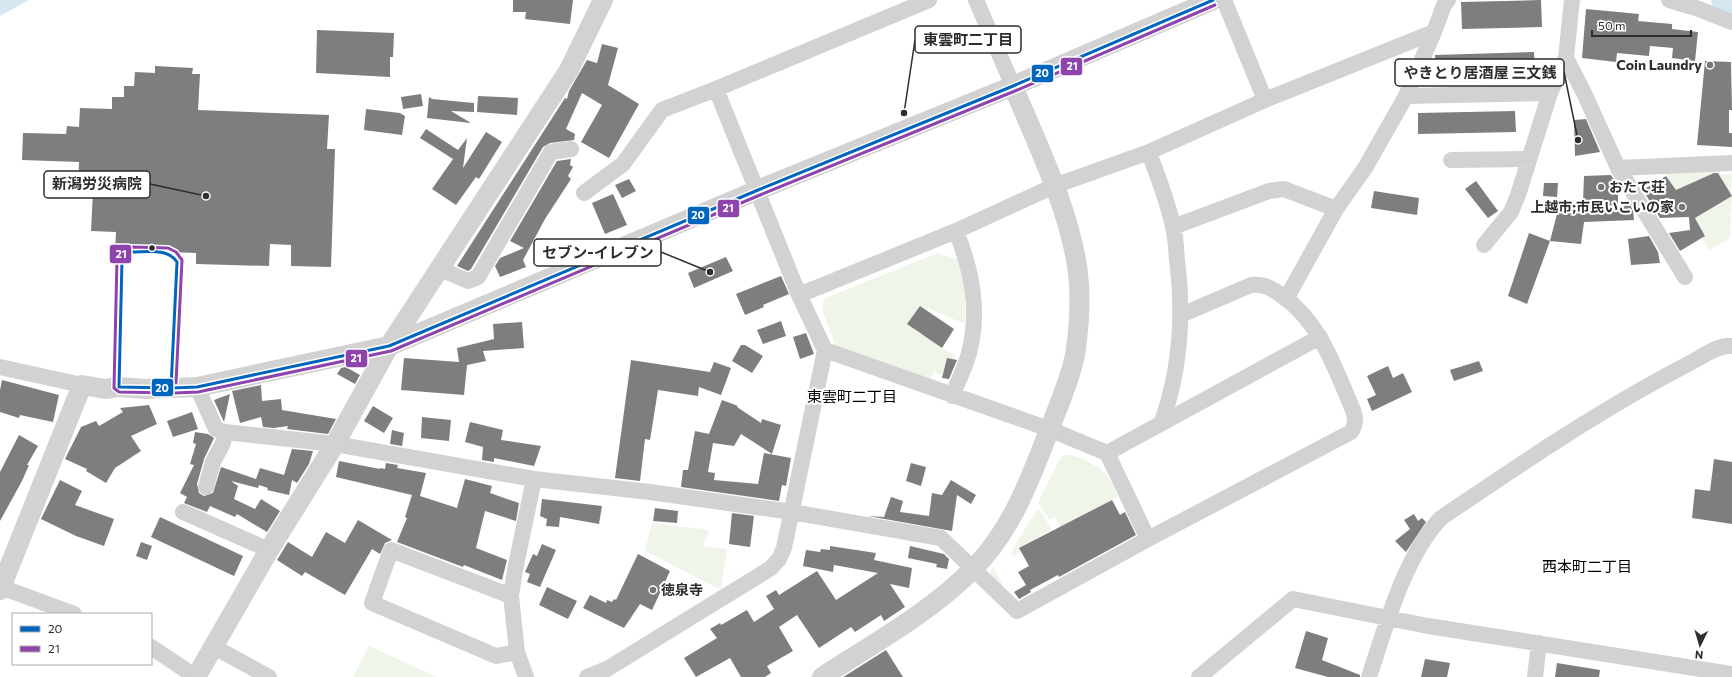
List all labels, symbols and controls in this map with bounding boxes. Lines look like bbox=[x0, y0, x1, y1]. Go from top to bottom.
scale bar bbox=[1592, 12, 1691, 38]
text: 50 m bbox=[1598, 18, 1626, 32]
callout: 東雲町二丁目 bbox=[915, 26, 1021, 53]
text: 東雲町二丁目 bbox=[923, 30, 1013, 48]
place label: Coin Laundry bbox=[1616, 56, 1702, 73]
line badge: 21 bbox=[1060, 57, 1083, 76]
text: 21 bbox=[1066, 59, 1078, 72]
callout: やきとり居酒屋 三文銭 bbox=[1395, 59, 1564, 86]
marker: Coin Laundry bbox=[1705, 60, 1715, 70]
text: やきとり居酒屋 三文銭 bbox=[1404, 63, 1556, 81]
line badge: 20 bbox=[1031, 64, 1054, 83]
text: 20 bbox=[1035, 66, 1049, 79]
callout: 新潟労災病院 bbox=[44, 171, 150, 198]
text: 新潟労災病院 bbox=[52, 174, 142, 192]
place label: おたて荘 bbox=[1609, 178, 1665, 195]
marker: おたて荘 bbox=[1596, 182, 1606, 192]
place label: 上越市;市民いこいの家 bbox=[1530, 198, 1674, 215]
line badge: 21 bbox=[717, 199, 740, 218]
text: 21 bbox=[722, 201, 734, 214]
marker: 上越市;市民いこいの家 bbox=[1677, 202, 1687, 212]
line badge: 20 bbox=[687, 206, 710, 225]
text: 20 bbox=[691, 208, 705, 221]
callout: セブン-イレブン bbox=[534, 239, 661, 266]
unlabelled marker bbox=[147, 243, 157, 253]
text: セブン-イレブン bbox=[542, 243, 654, 261]
line badge: 21 bbox=[109, 244, 132, 264]
text: 21 bbox=[115, 247, 127, 260]
line badge: 21 bbox=[345, 349, 368, 368]
text: 21 bbox=[350, 351, 362, 364]
line badge: 20 bbox=[151, 378, 174, 397]
text: 20 bbox=[155, 381, 169, 394]
district label: 東雲町二丁目 bbox=[807, 387, 897, 405]
district label: 西本町二丁目 bbox=[1542, 557, 1632, 575]
place label: 徳泉寺 bbox=[661, 581, 703, 598]
marker: 徳泉寺 bbox=[648, 585, 658, 595]
legend bbox=[12, 613, 152, 665]
text: 20 bbox=[48, 621, 63, 635]
north arrow bbox=[1680, 625, 1720, 665]
text: 21 bbox=[48, 641, 60, 655]
text: N bbox=[1694, 649, 1704, 662]

